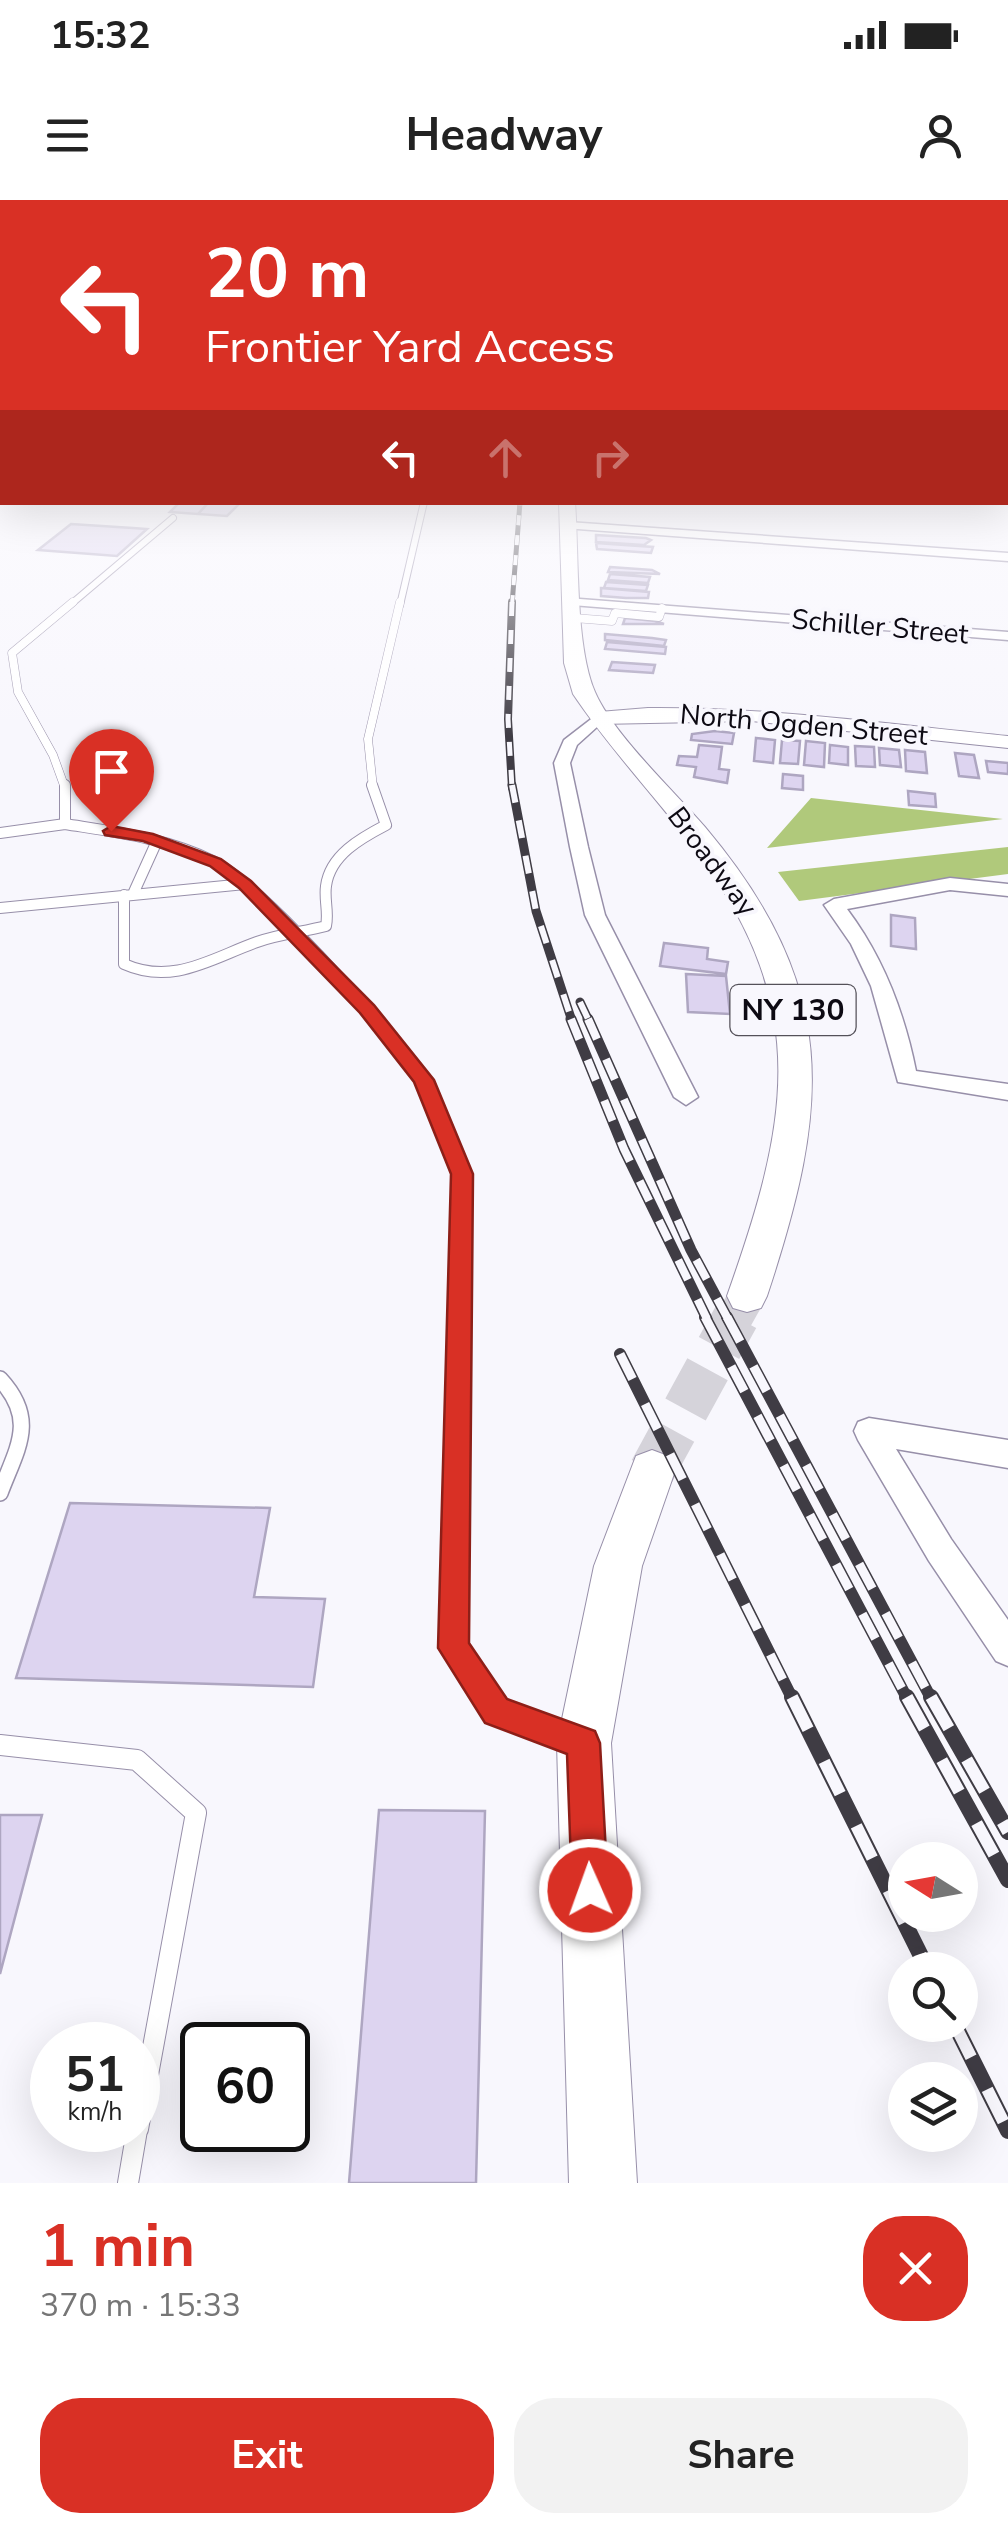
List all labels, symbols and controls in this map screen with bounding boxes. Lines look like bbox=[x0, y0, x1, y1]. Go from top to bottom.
text: 15:32 bbox=[50, 10, 151, 61]
text: Headway bbox=[406, 105, 602, 166]
icon: menu bbox=[40, 108, 95, 163]
icon: person bbox=[913, 108, 968, 163]
text: 20 m bbox=[205, 226, 369, 322]
icon: left bbox=[40, 240, 170, 370]
text: Frontier Yard Access bbox=[205, 317, 615, 378]
icon: left bbox=[373, 430, 428, 485]
icon: ahead bbox=[478, 430, 533, 485]
icon: right bbox=[583, 430, 638, 485]
street label: Schiller Street bbox=[790, 600, 970, 654]
street label: North Ogden Street bbox=[678, 695, 930, 755]
pin bbox=[69, 729, 154, 832]
icon: arrive bbox=[84, 744, 139, 799]
street label: Broadway bbox=[659, 799, 766, 925]
road number: NY 130 bbox=[730, 985, 856, 1035]
position arrow bbox=[538, 1838, 642, 1942]
north arrow bbox=[888, 1842, 978, 1932]
map controls bbox=[888, 1842, 978, 2152]
button: search bbox=[888, 1952, 978, 2042]
speed limit sign: 60 bbox=[180, 2022, 310, 2152]
text: 51 bbox=[65, 2040, 125, 2109]
button: layers bbox=[888, 2062, 978, 2152]
text: km/h bbox=[67, 2095, 123, 2129]
text: 1 min bbox=[40, 2205, 195, 2287]
button: close bbox=[863, 2216, 968, 2321]
text: 370 m · 15:33 bbox=[40, 2284, 241, 2327]
button: Exit bbox=[40, 2398, 494, 2513]
button: Share bbox=[514, 2398, 968, 2513]

